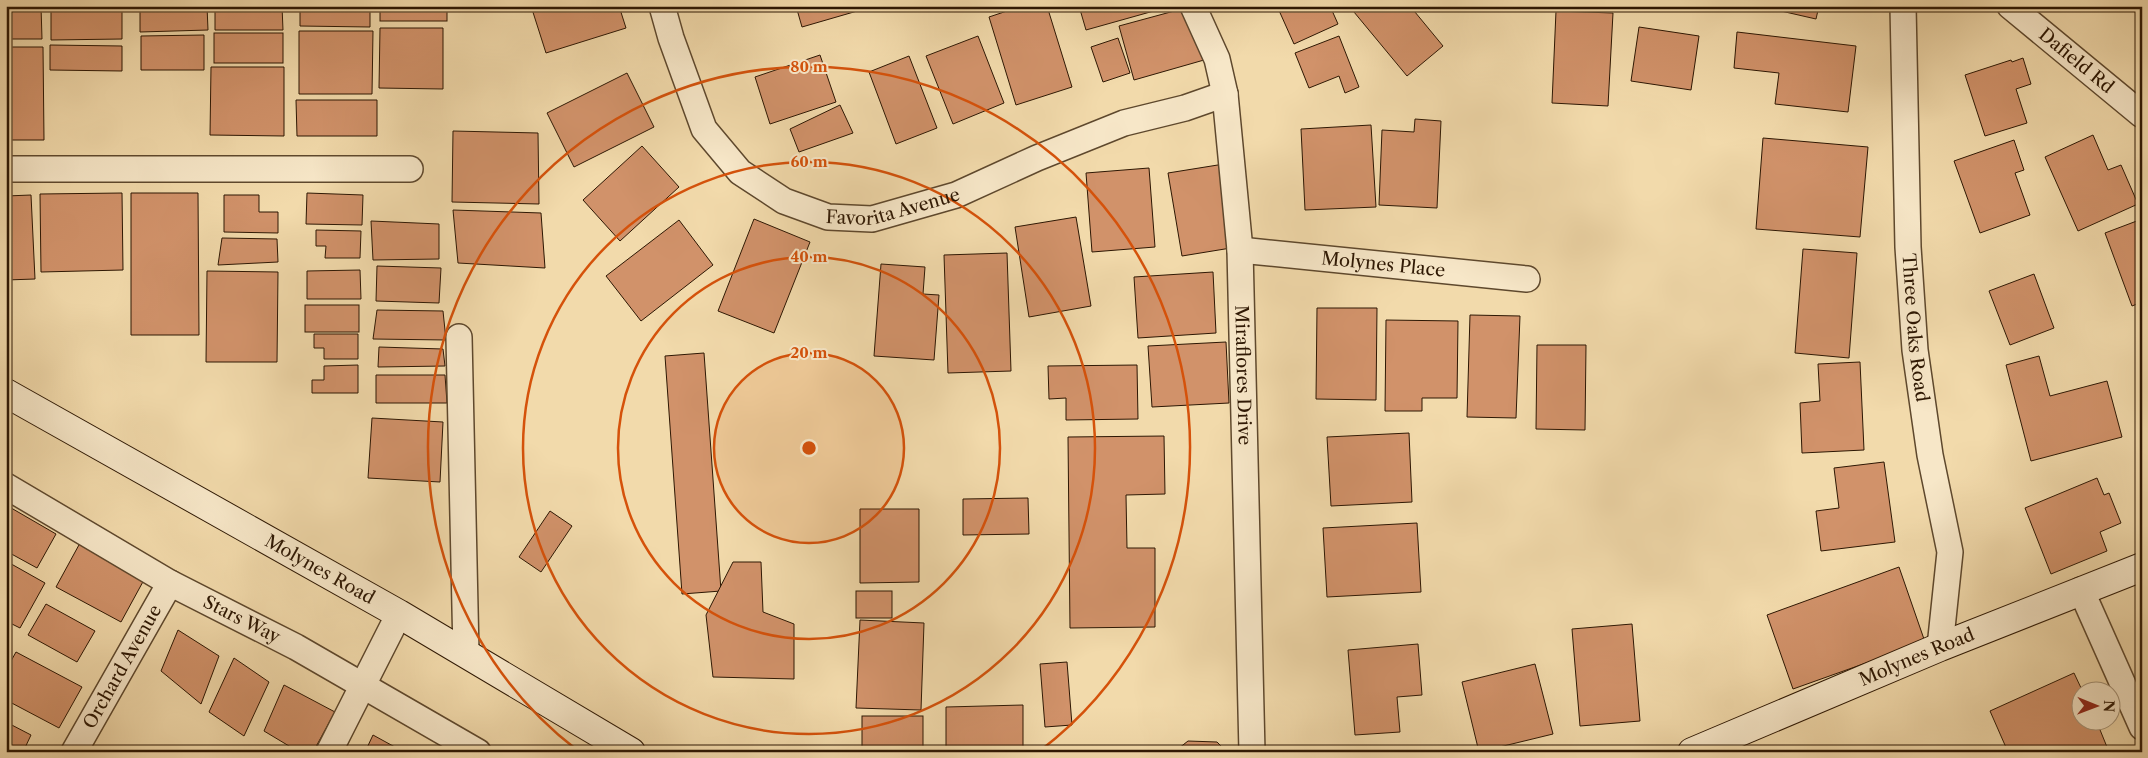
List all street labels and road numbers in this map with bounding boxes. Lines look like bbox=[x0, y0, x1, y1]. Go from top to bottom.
street label: Dafield Rd bbox=[2034, 23, 2118, 98]
street label: Favorita Avenue bbox=[825, 183, 962, 230]
street label: Molynes Place bbox=[1320, 247, 1446, 282]
street label: Three Oaks Road bbox=[1897, 253, 1933, 403]
street label: Miraflores Drive bbox=[1230, 305, 1256, 445]
street label: Molynes Road bbox=[261, 530, 379, 609]
street label: Stars Way bbox=[200, 591, 285, 649]
street label: Orchard Avenue bbox=[79, 601, 166, 733]
street label: Molynes Road bbox=[1856, 624, 1978, 691]

